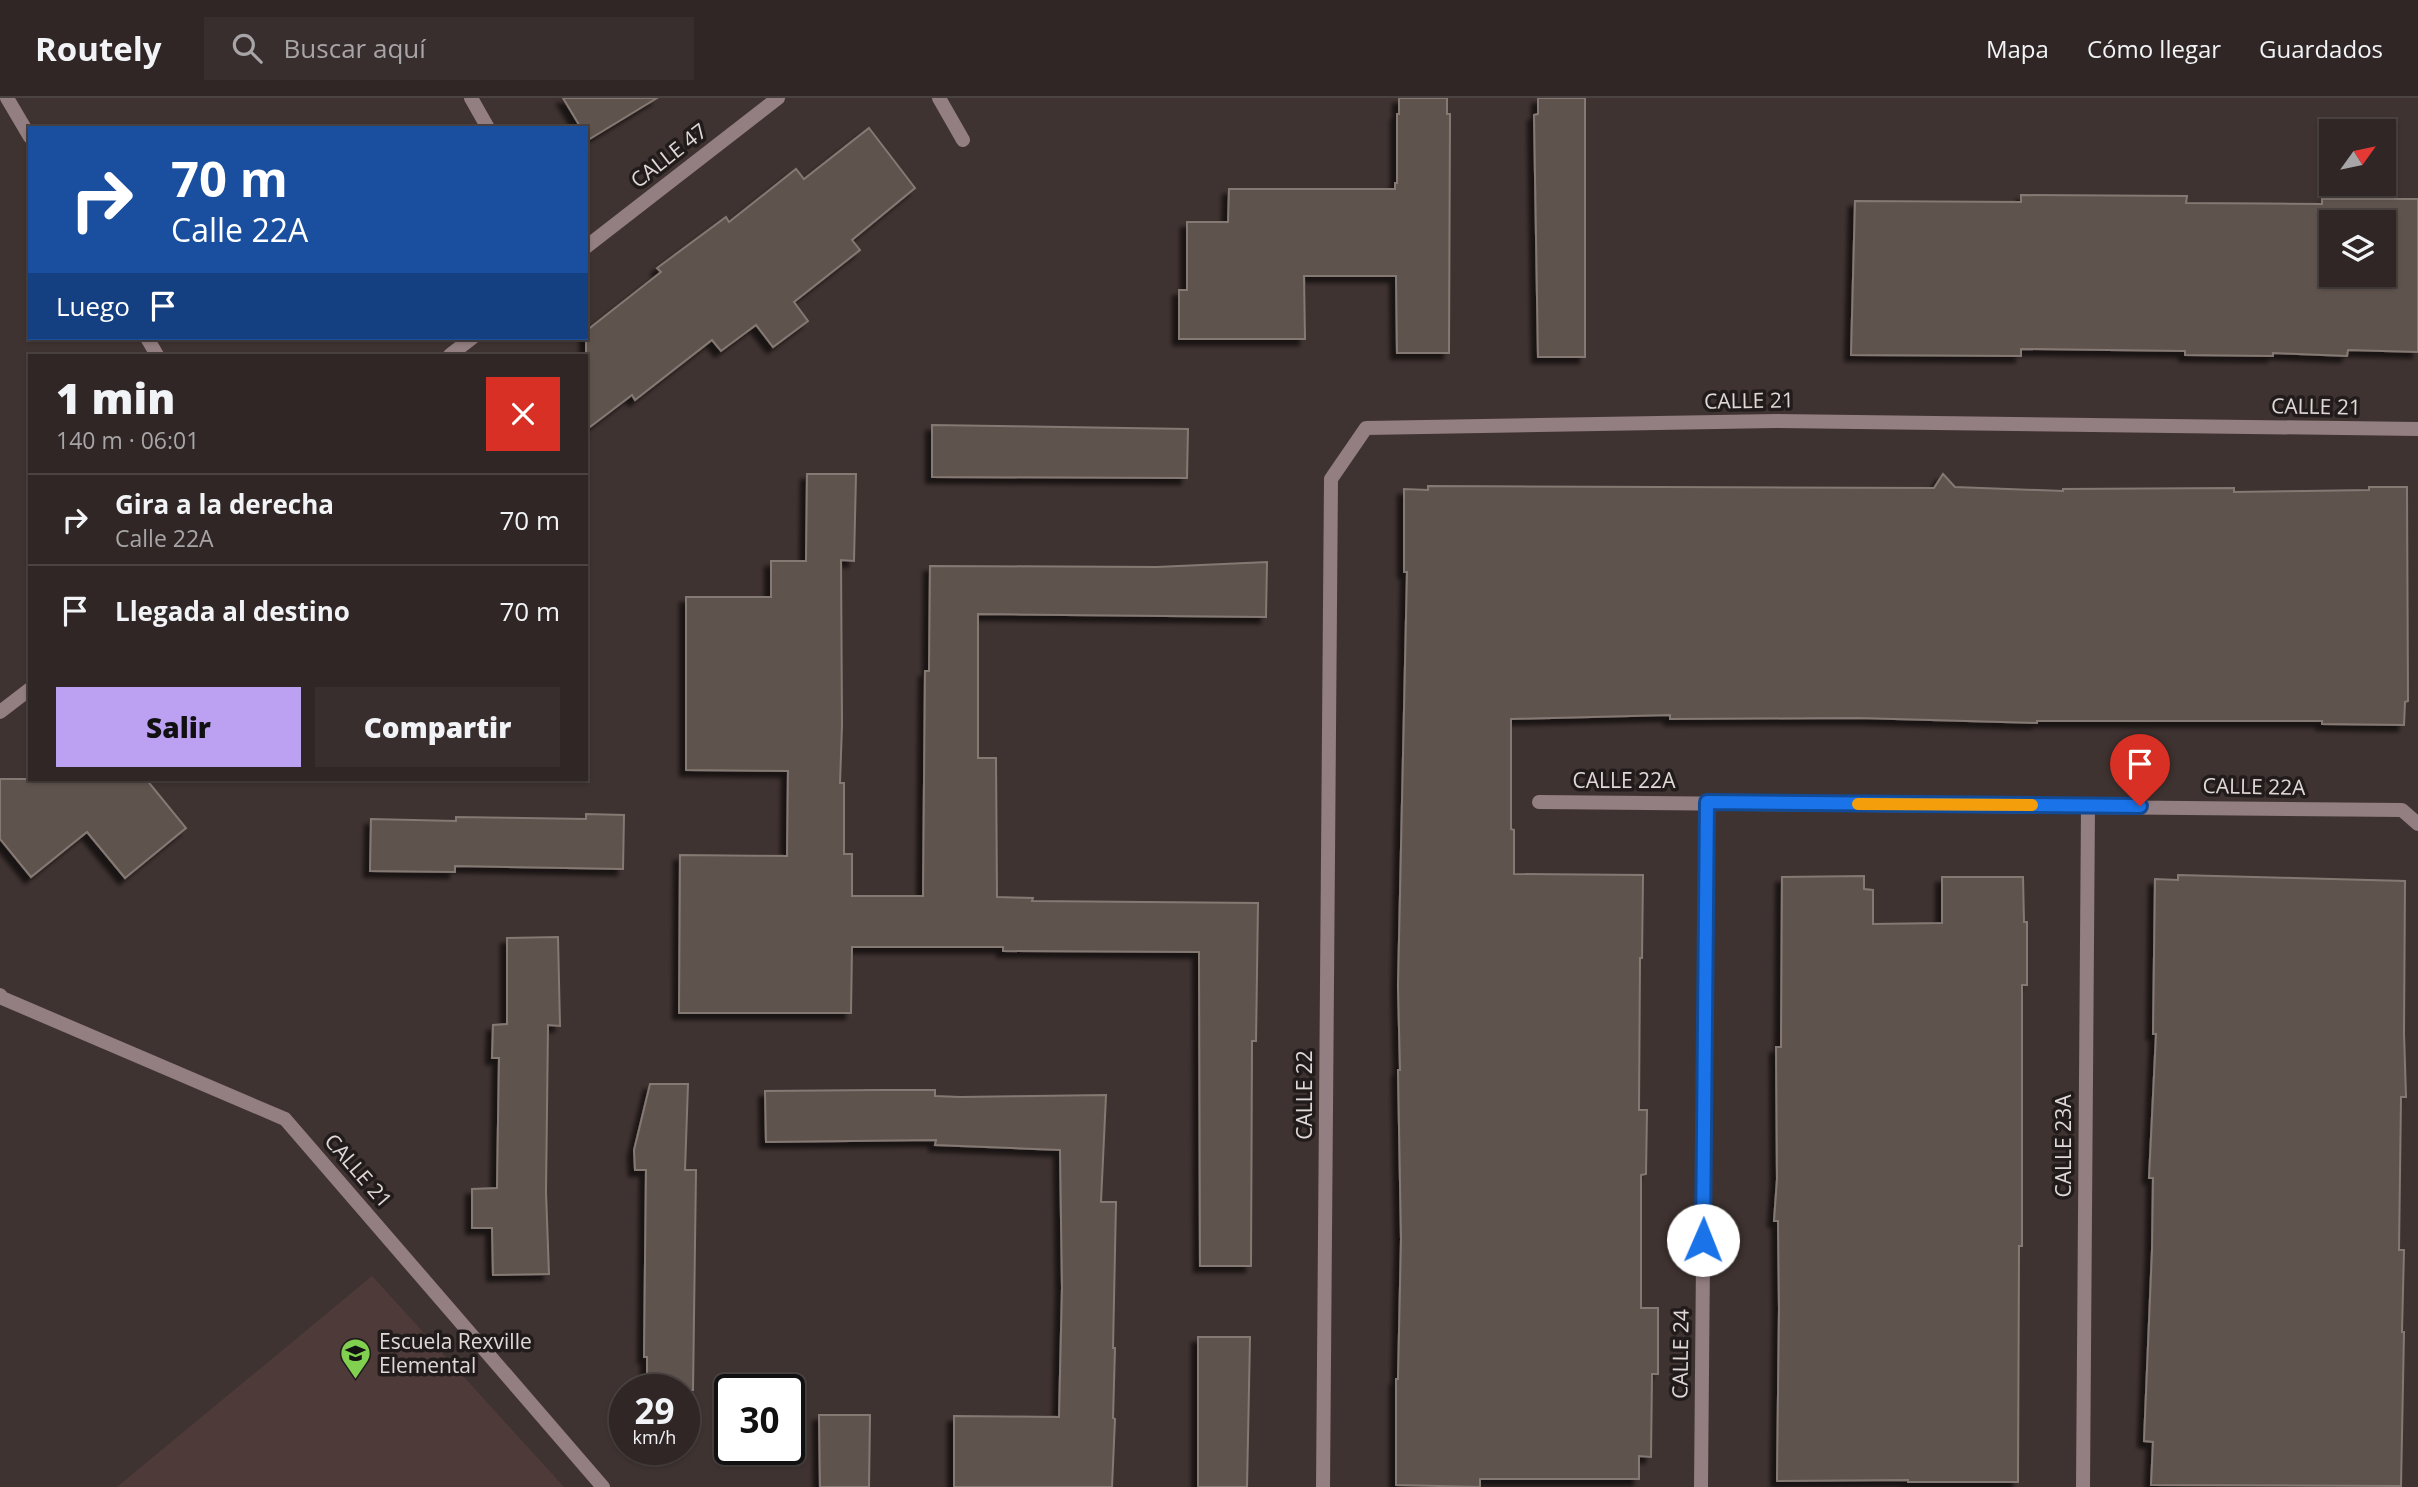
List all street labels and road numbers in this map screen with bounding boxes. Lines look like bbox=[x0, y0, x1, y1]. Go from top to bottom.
street label: CALLE 47 bbox=[624, 117, 712, 194]
street label: CALLE 21 bbox=[1704, 385, 1794, 415]
street label: CALLE 21 bbox=[2271, 391, 2361, 421]
street label: CALLE 22A bbox=[1573, 766, 1676, 794]
street label: CALLE 22A bbox=[2202, 771, 2306, 801]
street label: CALLE 22 bbox=[1290, 1050, 1318, 1140]
street label: CALLE 23A bbox=[2049, 1094, 2077, 1197]
street label: CALLE 21 bbox=[319, 1127, 399, 1213]
street label: CALLE 24 bbox=[1665, 1309, 1695, 1399]

